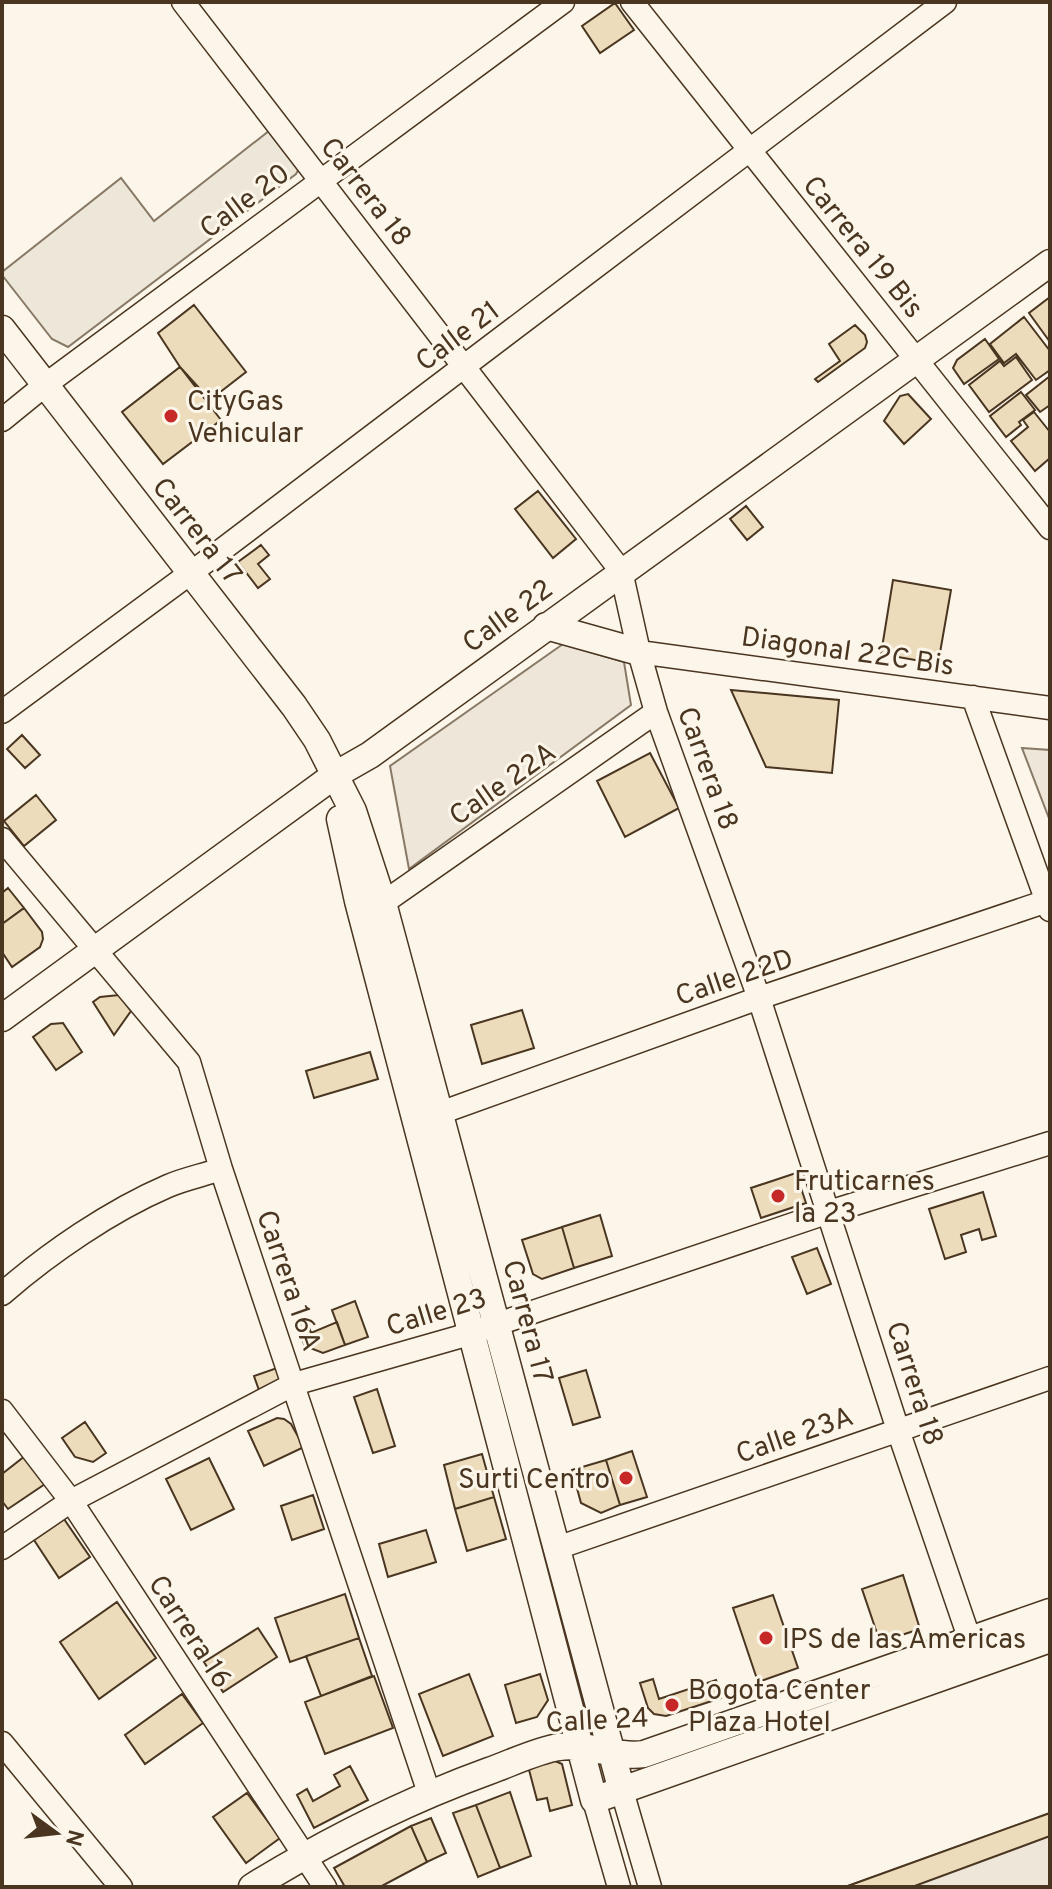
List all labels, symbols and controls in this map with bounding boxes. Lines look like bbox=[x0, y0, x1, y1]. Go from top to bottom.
street label: Carrera 18 bbox=[311, 131, 418, 255]
street label: Calle 20 bbox=[193, 157, 298, 248]
street label: Carrera 19 Bis bbox=[793, 169, 930, 327]
street label: Calle 21 bbox=[409, 294, 508, 381]
place label: CityGas Vehicular bbox=[187, 385, 303, 453]
marker: CityGas Vehicular bbox=[162, 407, 180, 425]
street label: Carrera 17 bbox=[143, 471, 249, 593]
street label: Calle 22 bbox=[456, 572, 561, 662]
street label: Diagonal 22C Bis bbox=[739, 620, 956, 686]
street label: Carrera 18 bbox=[667, 702, 745, 836]
street label: Calle 22A bbox=[443, 736, 564, 835]
street label: Calle 22D bbox=[671, 942, 799, 1016]
place label: Fruticarnes la 23 bbox=[794, 1165, 935, 1233]
marker: Fruticarnes la 23 bbox=[769, 1187, 787, 1205]
street label: Carrera 16A bbox=[246, 1206, 328, 1356]
street label: Carrera 17 bbox=[492, 1256, 560, 1387]
street label: Calle 23 bbox=[382, 1282, 491, 1346]
street label: Carrera 18 bbox=[876, 1317, 950, 1451]
street label: Calle 23A bbox=[731, 1400, 858, 1474]
place label: Surti Centro bbox=[458, 1463, 610, 1499]
marker: Surti Centro bbox=[617, 1469, 635, 1487]
street label: Carrera 16 bbox=[138, 1569, 239, 1696]
place label: IPS de las Americas bbox=[782, 1623, 1026, 1659]
marker: IPS de las Americas bbox=[757, 1629, 775, 1647]
place label: Bogota Center Plaza Hotel bbox=[688, 1674, 871, 1742]
marker: Bogota Center Plaza Hotel bbox=[663, 1696, 681, 1714]
street label: Calle 24 bbox=[545, 1701, 650, 1743]
north arrow bbox=[16, 1793, 96, 1873]
text: N bbox=[58, 1826, 88, 1849]

